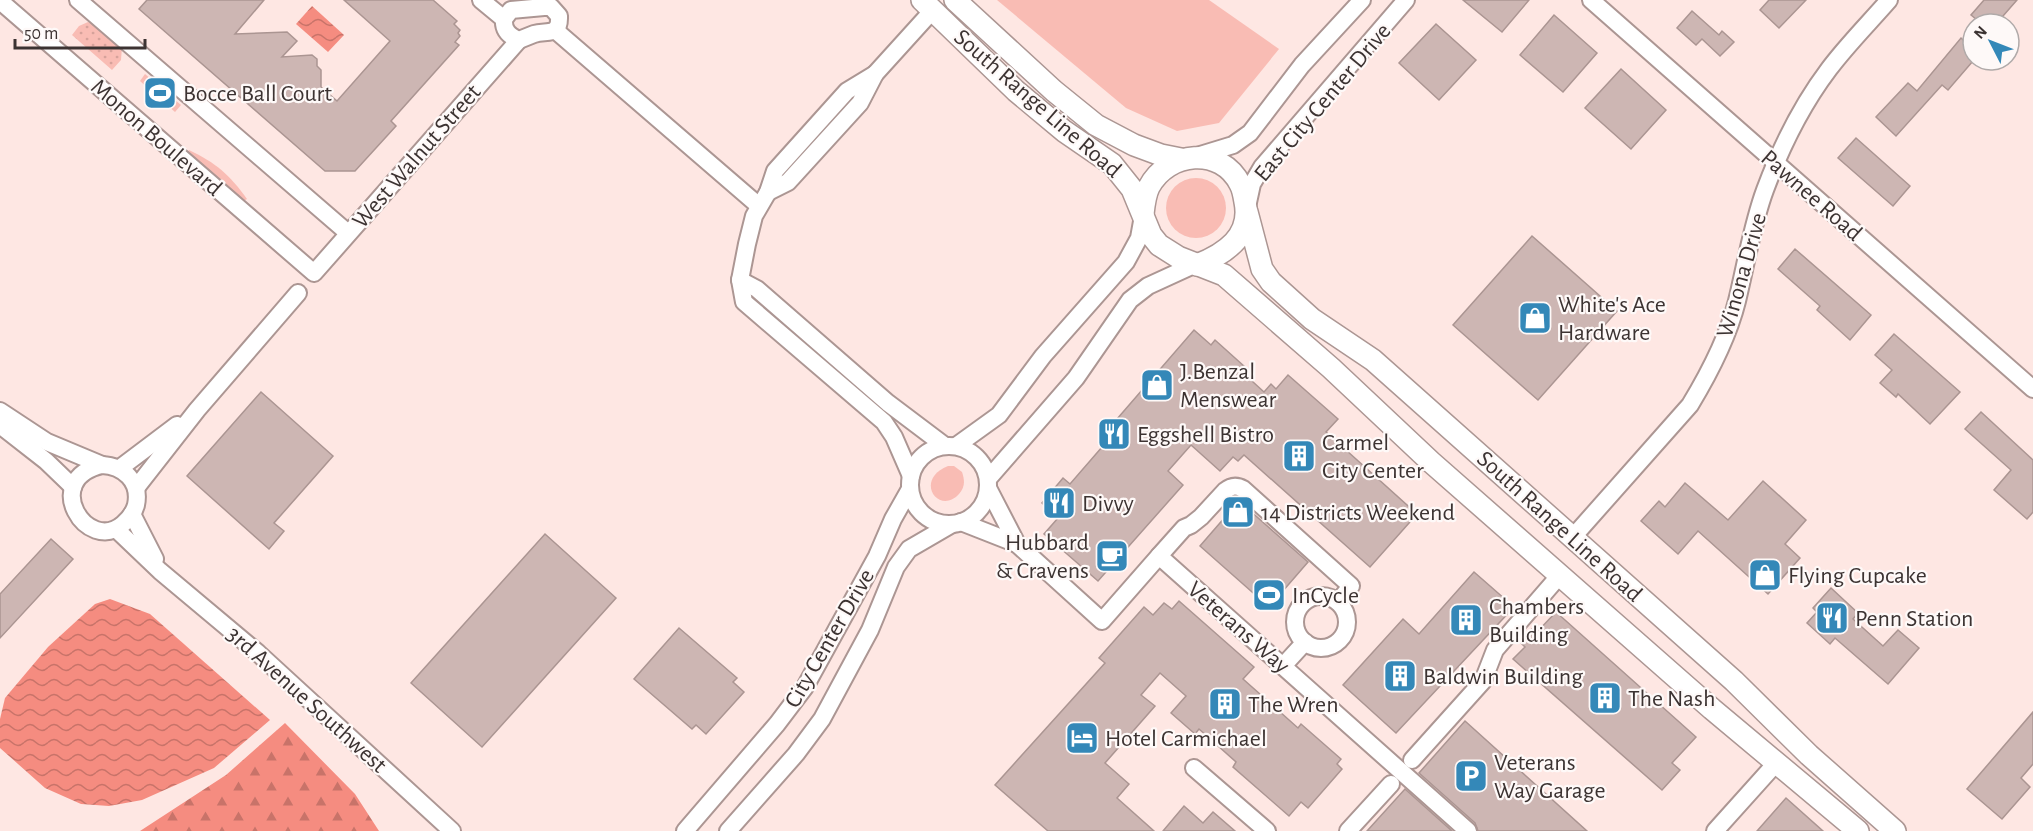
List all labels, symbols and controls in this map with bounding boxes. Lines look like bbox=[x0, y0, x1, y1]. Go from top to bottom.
scale bar bbox=[15, 12, 146, 50]
north arrow bbox=[1961, 12, 2021, 72]
street label: East City Center Drive bbox=[1250, 19, 1396, 186]
text: N bbox=[1971, 23, 1990, 42]
text: 50 m bbox=[24, 25, 58, 43]
street label: South Range Line Road bbox=[949, 25, 1125, 183]
street label: Monon Boulevard bbox=[86, 75, 226, 201]
sports icon: Bocce Ball Court bbox=[142, 75, 178, 111]
street label: West Walnut Street bbox=[348, 80, 486, 233]
place label: Bocce Ball Court bbox=[183, 82, 332, 106]
street label: Pawnee Road bbox=[1756, 146, 1866, 246]
street label: Winona Drive bbox=[1713, 210, 1771, 340]
place label: White's Ace Hardware bbox=[1558, 293, 1666, 345]
shop icon: White's Ace Hardware bbox=[1517, 300, 1553, 336]
place label: J.Benzal Menswear bbox=[1180, 360, 1277, 412]
shop icon: J.Benzal Menswear bbox=[1139, 367, 1175, 403]
restaurant icon: Eggshell Bistro bbox=[1096, 416, 1132, 452]
place label: Eggshell Bistro bbox=[1137, 423, 1274, 447]
place label: Carmel City Center bbox=[1322, 431, 1424, 483]
building icon: Carmel City Center bbox=[1281, 438, 1317, 474]
street label: South Range Line Road bbox=[1472, 447, 1646, 607]
restaurant icon: Divvy bbox=[1041, 485, 1077, 521]
place label: Divvy bbox=[1082, 492, 1134, 516]
shop icon: 14 Districts Weekend bbox=[1220, 494, 1256, 530]
place label: 14 Districts Weekend bbox=[1261, 501, 1455, 525]
place label: Hubbard & Cravens bbox=[996, 531, 1089, 583]
cafe icon: Hubbard & Cravens bbox=[1094, 538, 1130, 574]
shop icon: Flying Cupcake bbox=[1747, 557, 1783, 593]
place label: Flying Cupcake bbox=[1788, 564, 1927, 588]
street label: City Center Drive bbox=[781, 565, 879, 712]
street label: Veterans Way bbox=[1183, 577, 1294, 678]
sports icon: InCycle bbox=[1251, 577, 1287, 613]
place label: InCycle bbox=[1292, 584, 1359, 608]
place label: Chambers Building bbox=[1489, 595, 1584, 647]
restaurant icon: Penn Station bbox=[1814, 600, 1850, 636]
building icon: Chambers Building bbox=[1448, 602, 1484, 638]
place label: Penn Station bbox=[1855, 607, 1974, 631]
street label: 3rd Avenue Southwest bbox=[222, 622, 391, 778]
building icon: Baldwin Building bbox=[1382, 658, 1418, 694]
place label: Baldwin Building bbox=[1423, 665, 1583, 689]
building icon: The Nash bbox=[1587, 680, 1623, 716]
building icon: The Wren bbox=[1207, 686, 1243, 722]
place label: The Nash bbox=[1628, 687, 1715, 711]
place label: The Wren bbox=[1248, 693, 1339, 717]
hotel icon: Hotel Carmichael bbox=[1064, 720, 1100, 756]
place label: Hotel Carmichael bbox=[1105, 727, 1267, 751]
place label: Veterans Way Garage bbox=[1494, 751, 1605, 803]
parking icon: Veterans Way Garage bbox=[1453, 758, 1489, 794]

